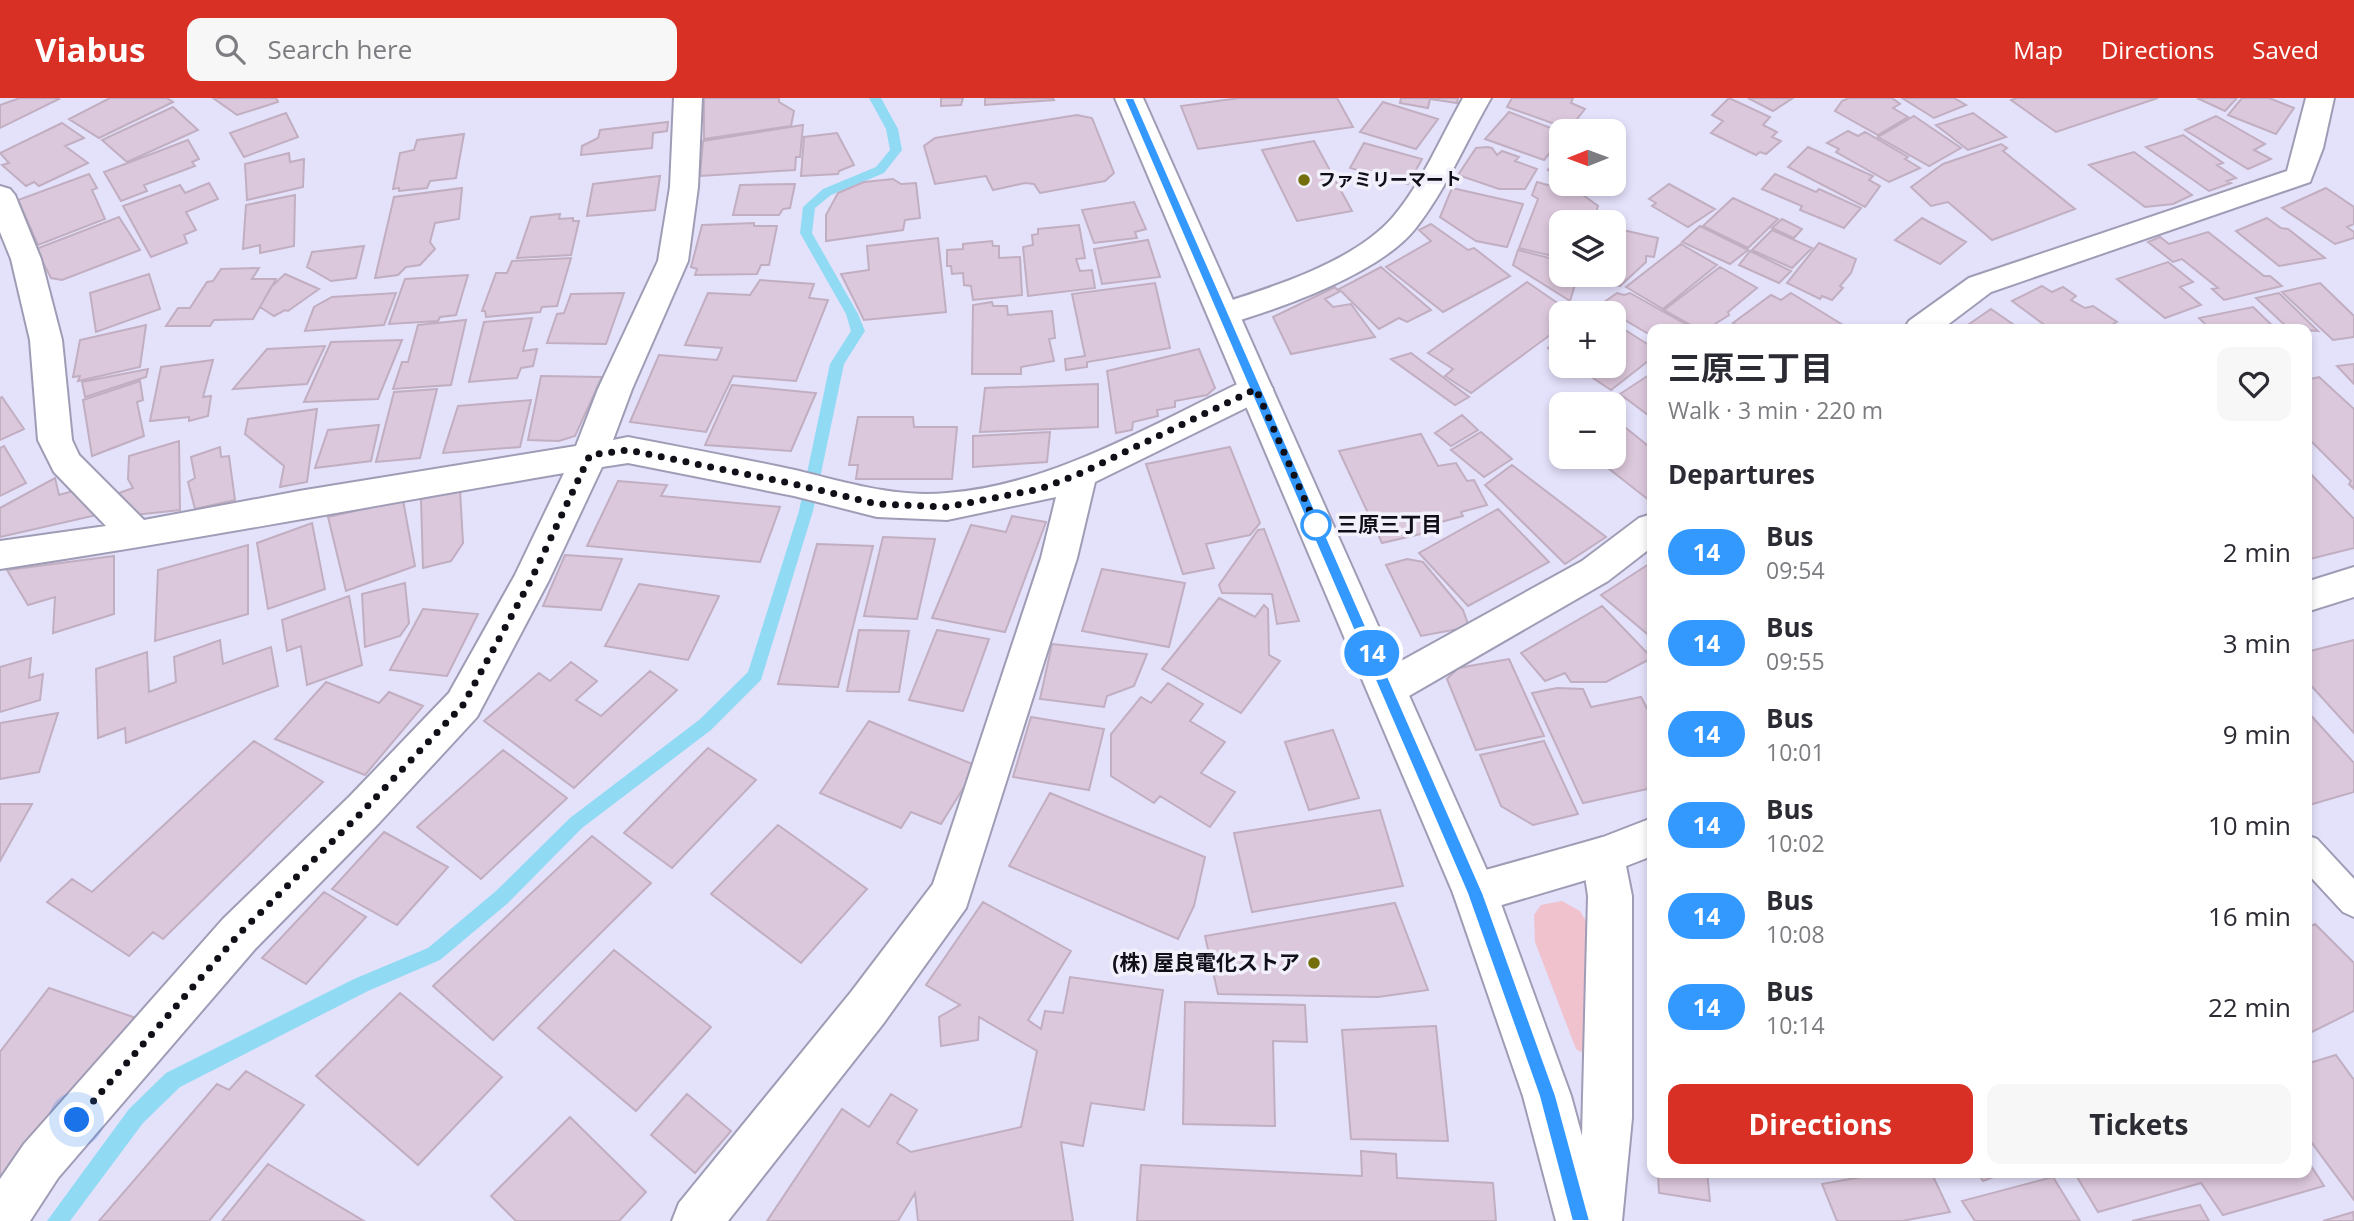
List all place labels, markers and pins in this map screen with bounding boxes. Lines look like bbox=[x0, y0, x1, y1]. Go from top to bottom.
place label: ファミリーマート bbox=[1318, 167, 1462, 191]
marker: ファミリーマート bbox=[1296, 172, 1312, 188]
marker: 三原三丁目 bbox=[1301, 510, 1331, 540]
place label: 三原三丁目 bbox=[1337, 510, 1442, 538]
place label: (株) 屋良電化ストア bbox=[1112, 948, 1300, 976]
marker: (株) 屋良電化ストア bbox=[1306, 955, 1322, 971]

